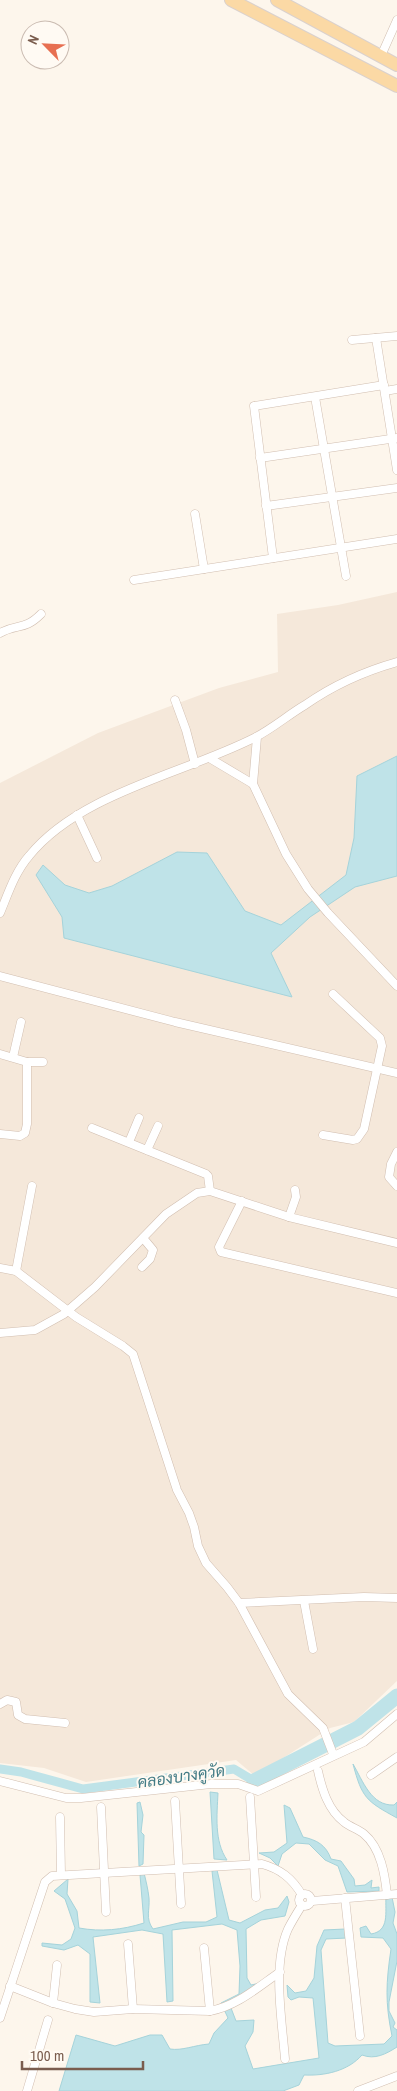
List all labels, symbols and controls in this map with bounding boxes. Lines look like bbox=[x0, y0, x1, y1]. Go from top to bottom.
north arrow bbox=[20, 20, 70, 70]
text: N bbox=[23, 32, 43, 47]
water label: คลองบางคูวัด bbox=[136, 1759, 226, 1794]
scale bar bbox=[22, 2038, 144, 2070]
text: 100 m bbox=[30, 2045, 64, 2066]

